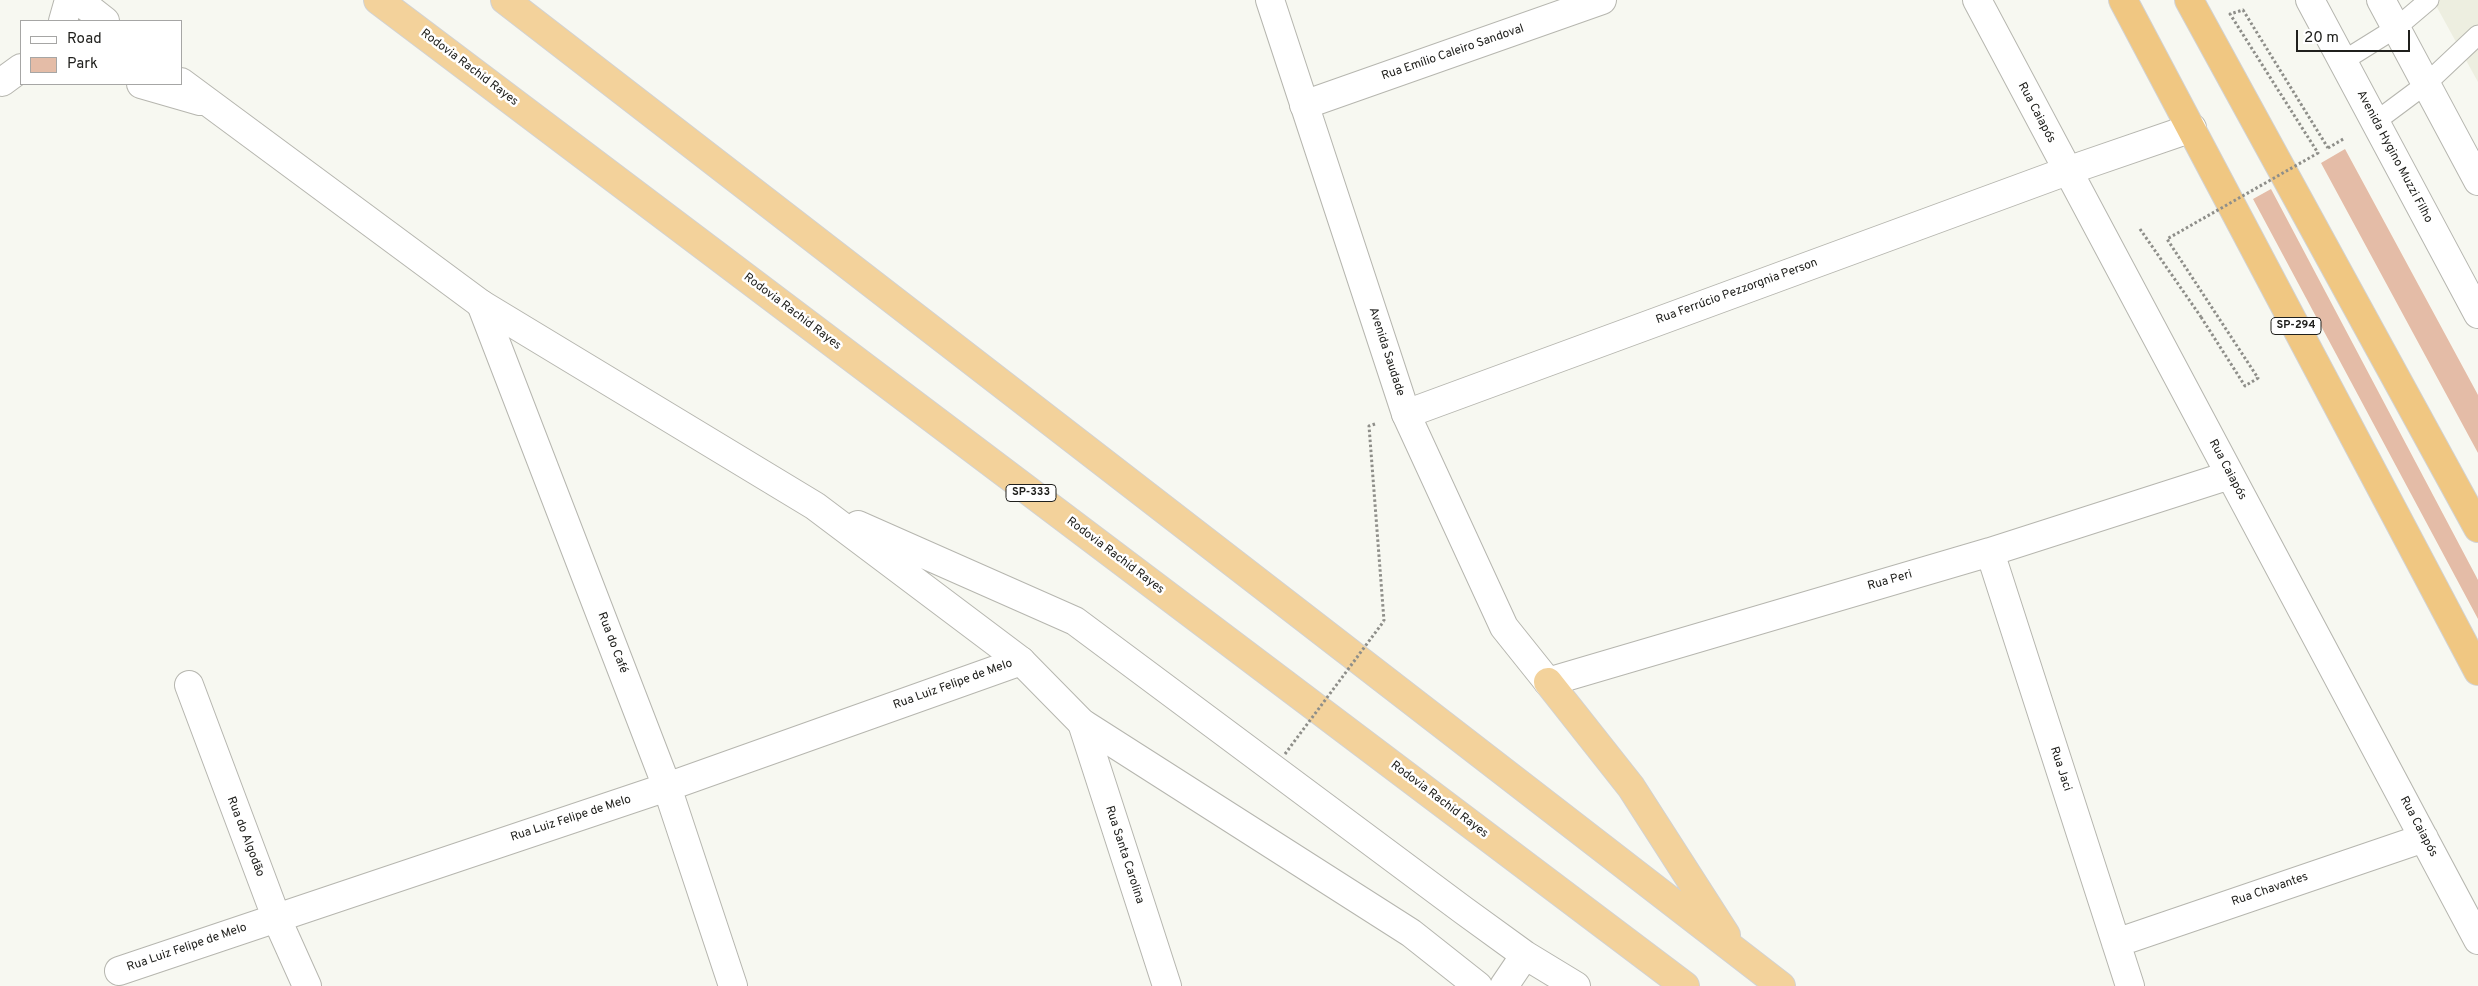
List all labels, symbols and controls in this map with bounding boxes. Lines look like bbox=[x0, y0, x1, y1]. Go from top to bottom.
legend bbox=[20, 20, 182, 85]
scale bar bbox=[2298, 20, 2412, 52]
street label: Rua Emílio Caleiro Sandoval bbox=[1380, 22, 1526, 84]
street label: Rodovia Rachid Rayes bbox=[417, 27, 521, 109]
text: 20 m bbox=[2304, 29, 2339, 48]
text: Road bbox=[67, 30, 102, 49]
text: Park bbox=[67, 55, 98, 74]
street label: Rua Caiapós bbox=[2014, 80, 2058, 146]
street label: Avenida Hygino Muzzi Filho bbox=[2353, 88, 2435, 226]
street label: Rua Ferrúcio Pezzorgnia Person bbox=[1654, 256, 1820, 328]
street label: Rodovia Rachid Rayes bbox=[740, 271, 844, 353]
street label: Avenida Saudade bbox=[1365, 306, 1407, 398]
road number: SP-294 bbox=[2271, 318, 2321, 334]
street label: Rua Caiapós bbox=[2205, 437, 2249, 503]
road number: SP-333 bbox=[1006, 484, 1056, 502]
street label: Rodovia Rachid Rayes bbox=[1063, 515, 1167, 597]
street label: Rua Peri bbox=[1866, 568, 1914, 594]
street label: Rua do Café bbox=[594, 610, 630, 676]
street label: Rua Luiz Felipe de Melo bbox=[891, 657, 1015, 713]
street label: Rua Jaci bbox=[2046, 745, 2074, 793]
street label: Rodovia Rachid Rayes bbox=[1387, 759, 1491, 841]
street label: Rua Luiz Felipe de Melo bbox=[509, 793, 633, 845]
street label: Rua Caiapós bbox=[2396, 794, 2440, 860]
street label: Rua do Algodão bbox=[223, 795, 267, 879]
street label: Rua Santa Carolina bbox=[1101, 804, 1147, 906]
street label: Rua Chavantes bbox=[2230, 870, 2310, 910]
street label: Rua Luiz Felipe de Melo bbox=[125, 921, 249, 975]

